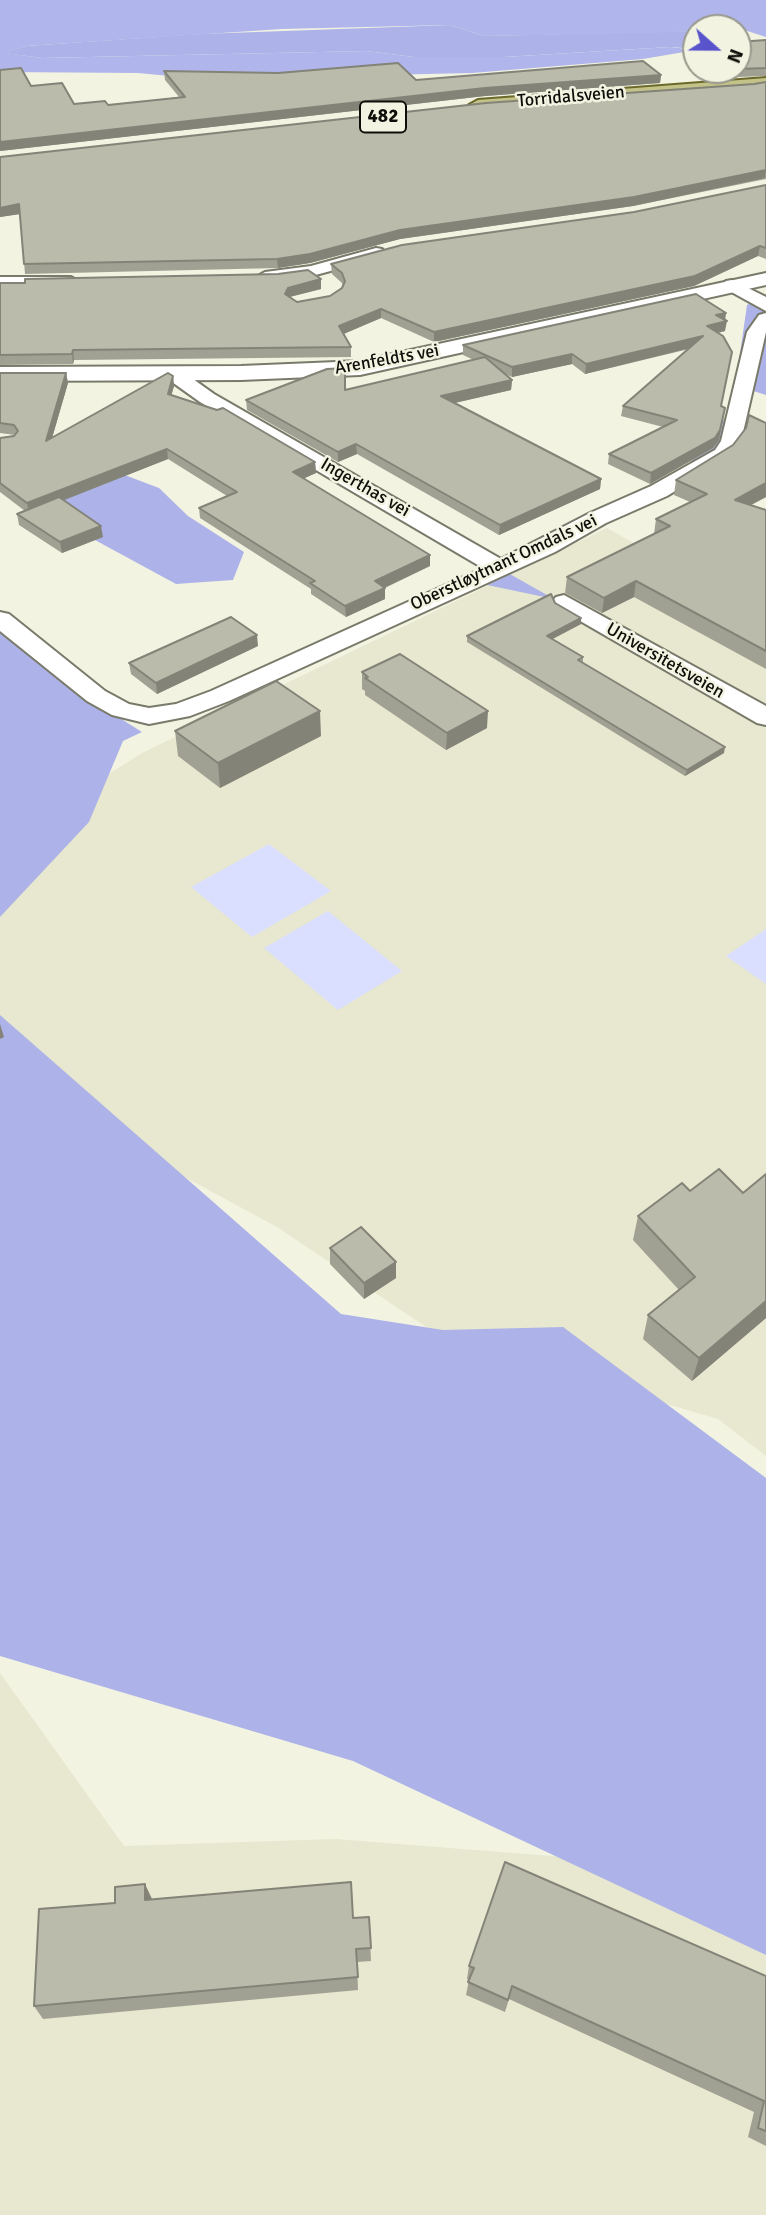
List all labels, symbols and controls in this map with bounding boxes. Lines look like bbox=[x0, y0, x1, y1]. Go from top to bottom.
north arrow bbox=[682, 14, 752, 84]
text: N bbox=[721, 45, 748, 66]
street label: Torridalsveien bbox=[516, 82, 626, 112]
road number: 482 bbox=[360, 102, 406, 132]
street label: Arenfeldts vei bbox=[333, 340, 441, 380]
street label: Ingerthas vei bbox=[317, 454, 413, 522]
street label: Oberstløytnant Omdals vei bbox=[407, 510, 601, 616]
street label: Universitetsveien bbox=[602, 618, 728, 704]

